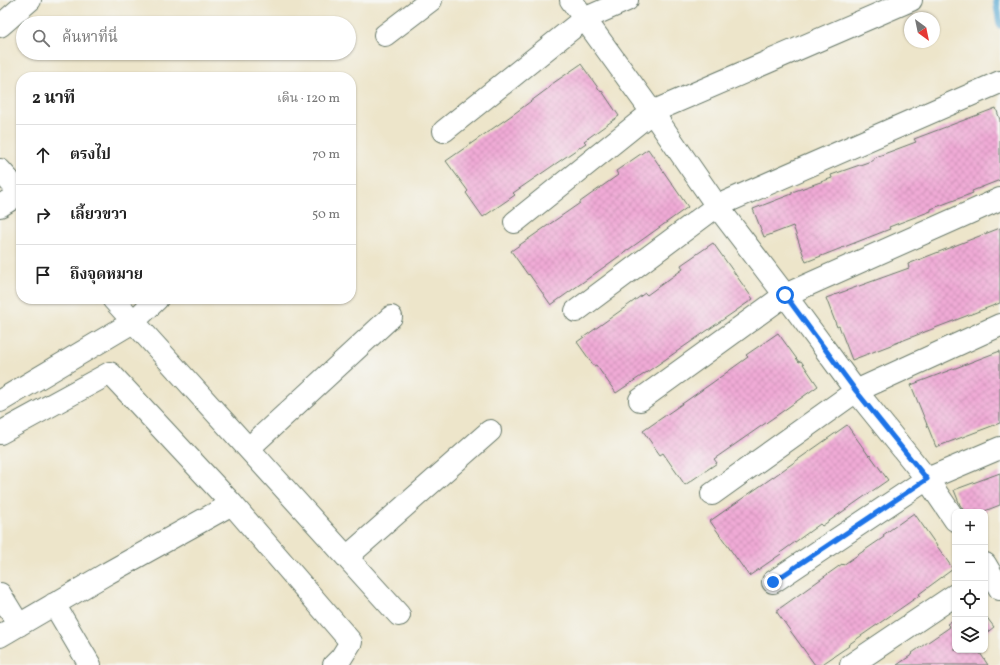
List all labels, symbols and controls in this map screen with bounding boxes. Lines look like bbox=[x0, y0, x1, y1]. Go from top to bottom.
north arrow bbox=[904, 12, 940, 48]
search box bbox=[16, 16, 356, 60]
icon: search bbox=[30, 27, 52, 49]
text: ค้นหาที่นี่ bbox=[62, 28, 118, 49]
text: 2 นาที bbox=[32, 87, 75, 110]
text: เดิน · 120 m bbox=[277, 90, 340, 108]
icon: ahead bbox=[32, 144, 54, 166]
text: ตรงไป bbox=[70, 145, 111, 166]
text: 70 m bbox=[312, 146, 340, 164]
icon: right bbox=[32, 204, 54, 226]
text: เลี้ยวขวา bbox=[70, 205, 127, 226]
text: 50 m bbox=[312, 206, 340, 224]
icon: arrive bbox=[32, 264, 54, 286]
text: ถึงจุดหมาย bbox=[70, 265, 143, 286]
route start bbox=[776, 286, 794, 304]
map controls bbox=[952, 509, 988, 653]
button: + bbox=[952, 509, 988, 545]
button: − bbox=[952, 545, 988, 581]
route end bbox=[764, 573, 782, 591]
button: locate bbox=[952, 581, 988, 617]
button: layers bbox=[952, 617, 988, 653]

